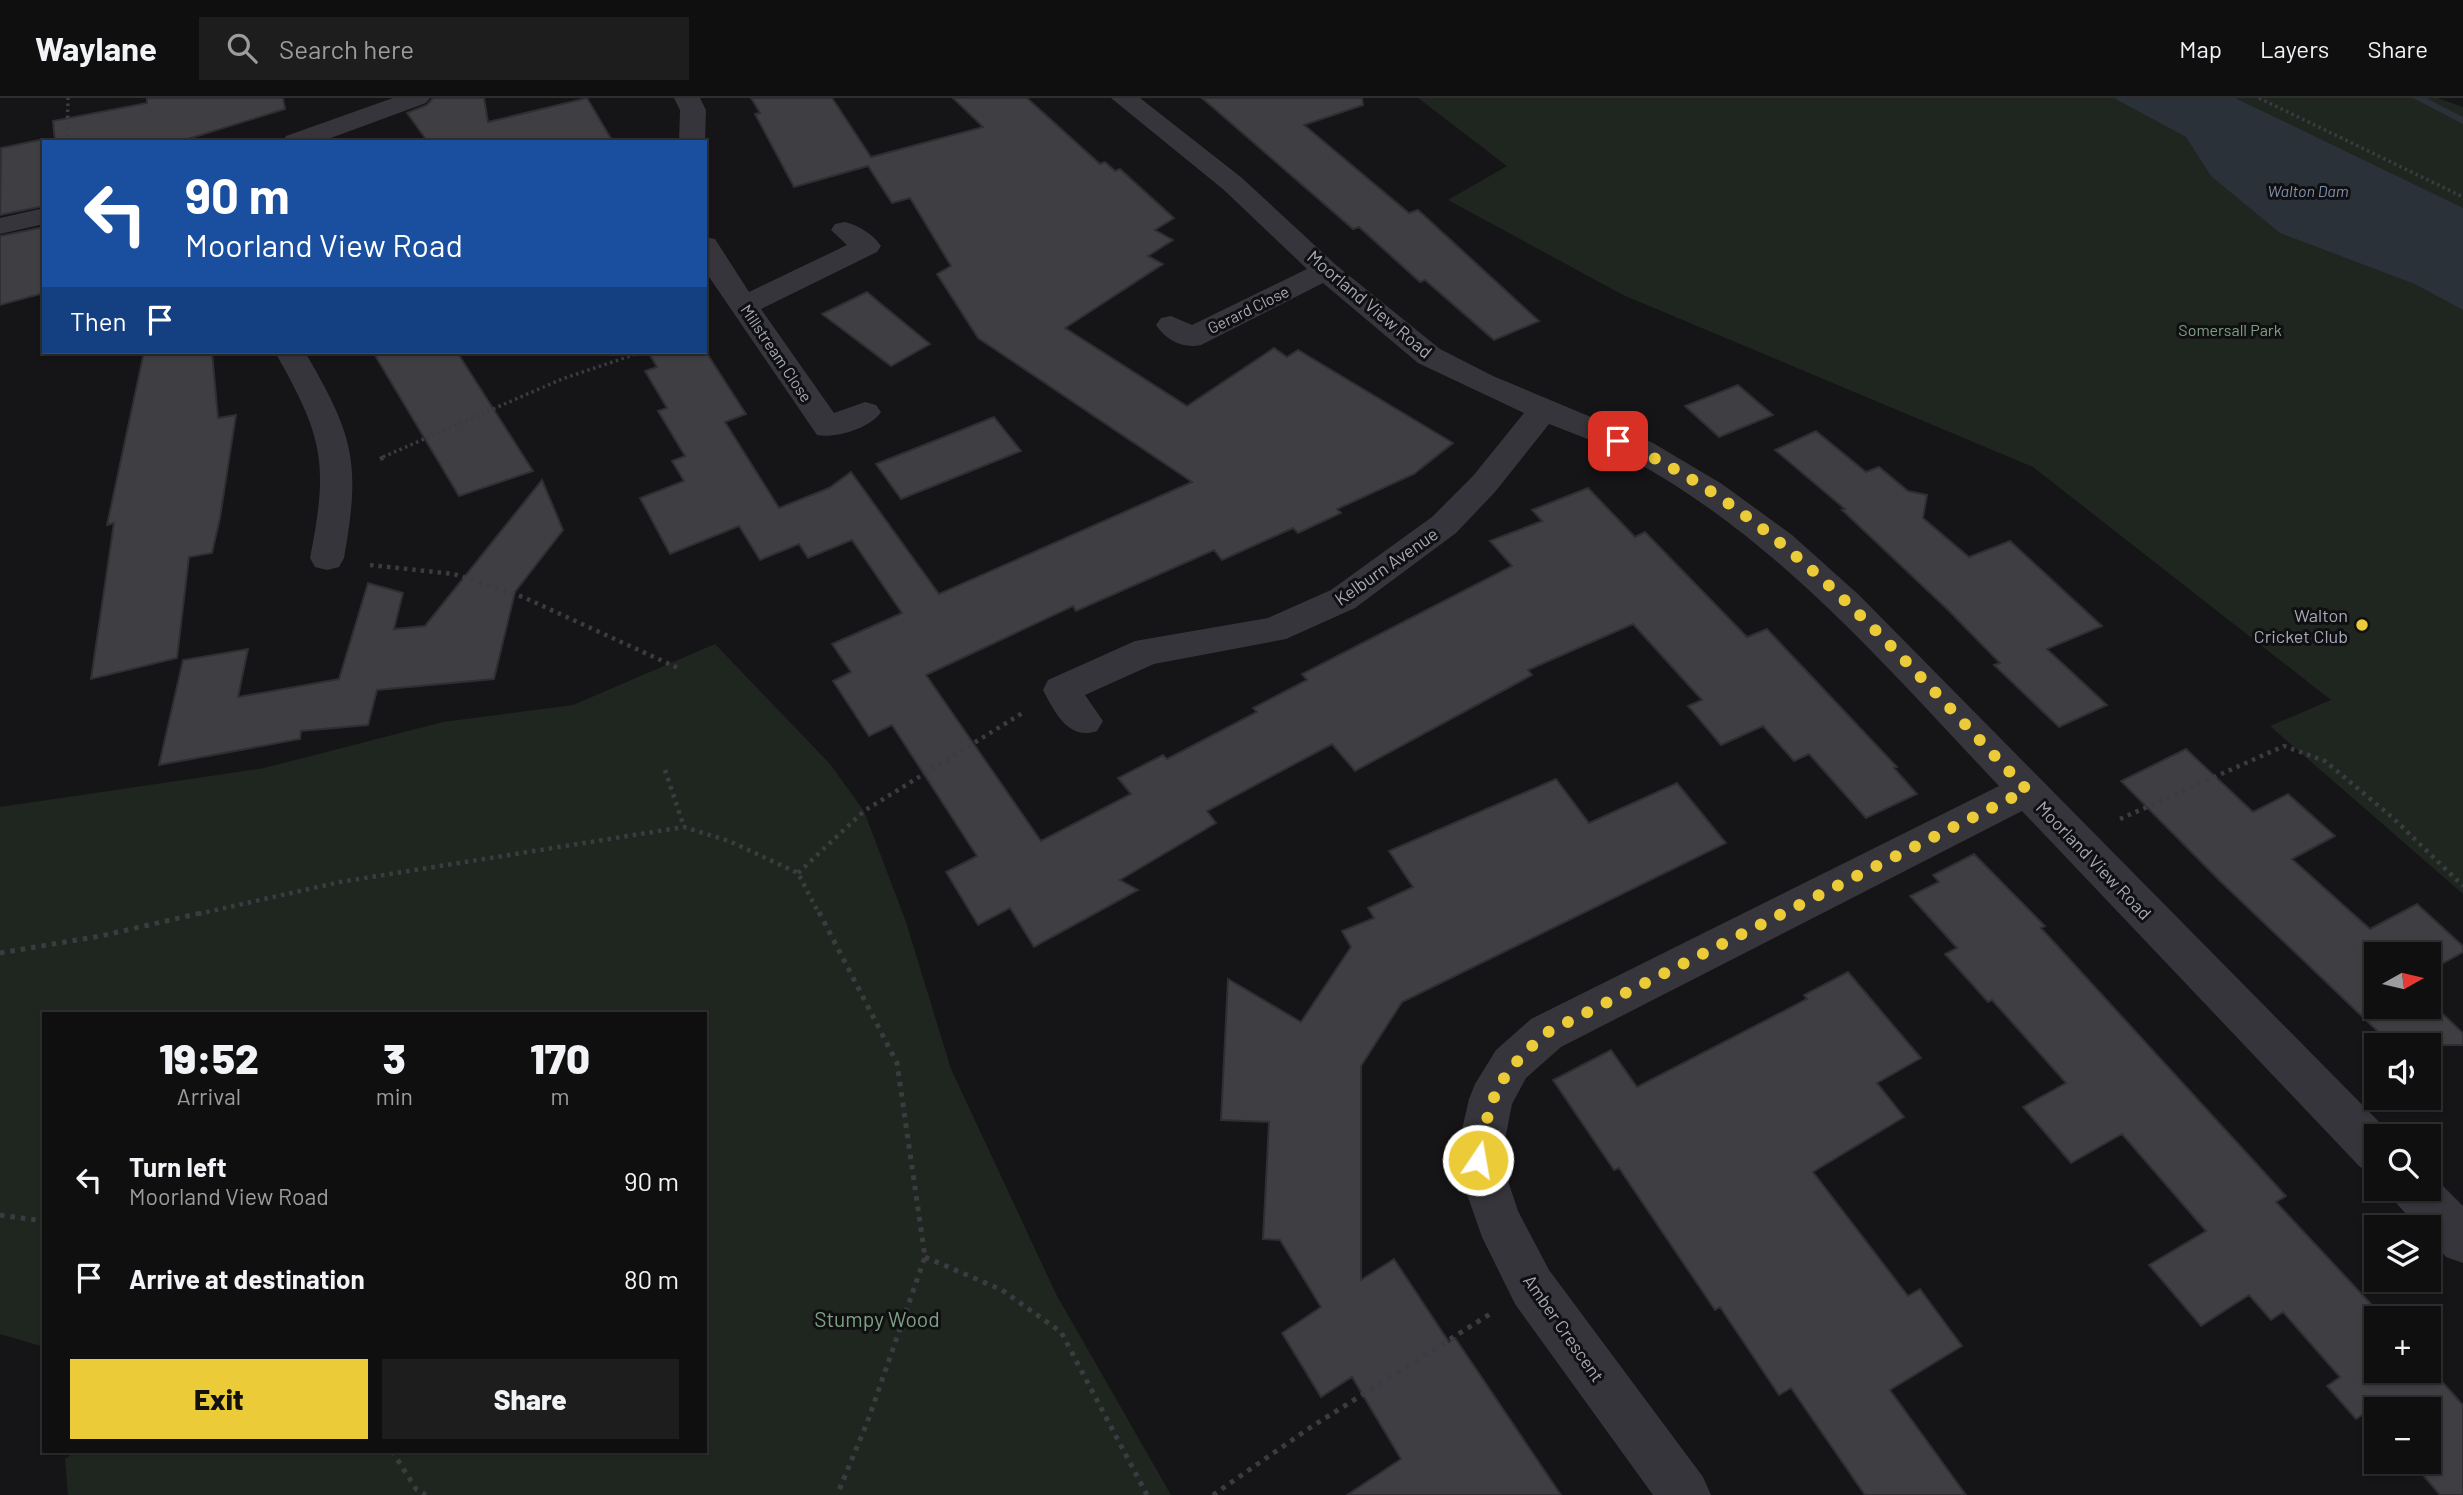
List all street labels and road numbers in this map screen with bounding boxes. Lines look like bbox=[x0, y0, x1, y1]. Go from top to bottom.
street label: Moorland View Road bbox=[1303, 245, 1437, 363]
street label: Gerard Close bbox=[1204, 281, 1292, 337]
street label: Millstream Close bbox=[737, 301, 817, 405]
street label: Kelburn Avenue bbox=[1330, 522, 1442, 610]
street label: Moorland View Road bbox=[2032, 796, 2156, 924]
street label: Amber Crescent bbox=[1519, 1270, 1609, 1386]

